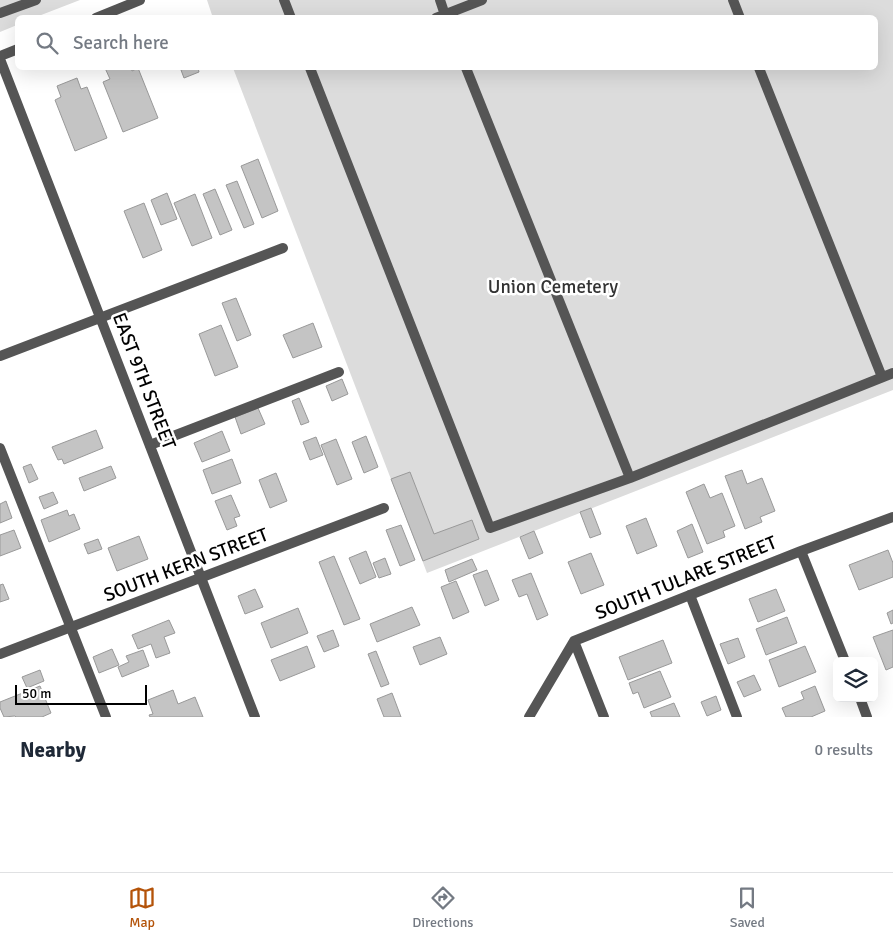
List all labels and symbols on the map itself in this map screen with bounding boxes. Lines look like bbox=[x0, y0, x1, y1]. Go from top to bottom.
park label: Union Cemetery bbox=[488, 275, 618, 299]
street label: EAST 9TH STREET bbox=[107, 309, 181, 453]
street label: SOUTH KERN STREET bbox=[100, 522, 272, 607]
street label: SOUTH TULARE STREET bbox=[592, 530, 781, 625]
scale bar bbox=[15, 682, 148, 705]

